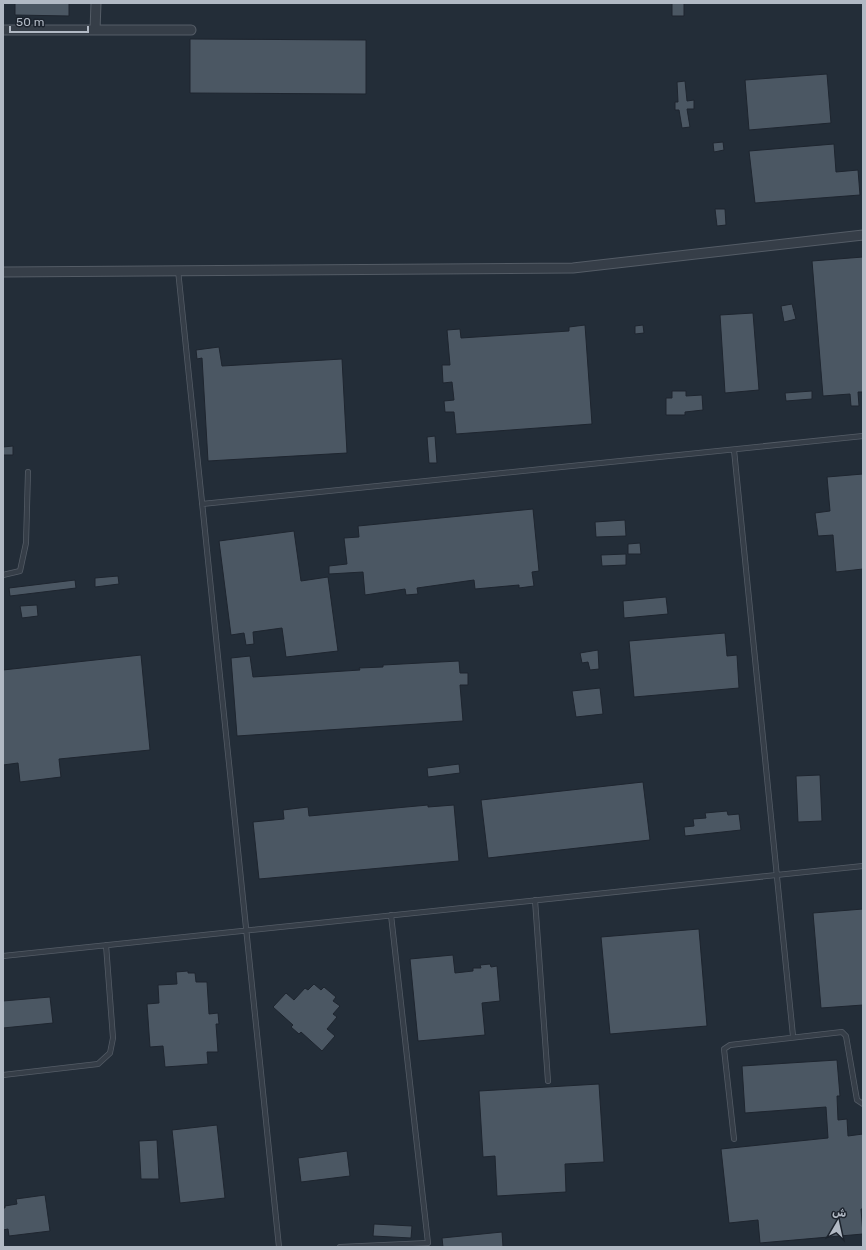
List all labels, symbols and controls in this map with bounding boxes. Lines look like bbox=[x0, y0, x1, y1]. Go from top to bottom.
scale bar bbox=[10, 8, 88, 34]
text: 50 m bbox=[16, 15, 44, 29]
north arrow bbox=[818, 1202, 858, 1242]
text: ش bbox=[832, 1205, 847, 1220]

